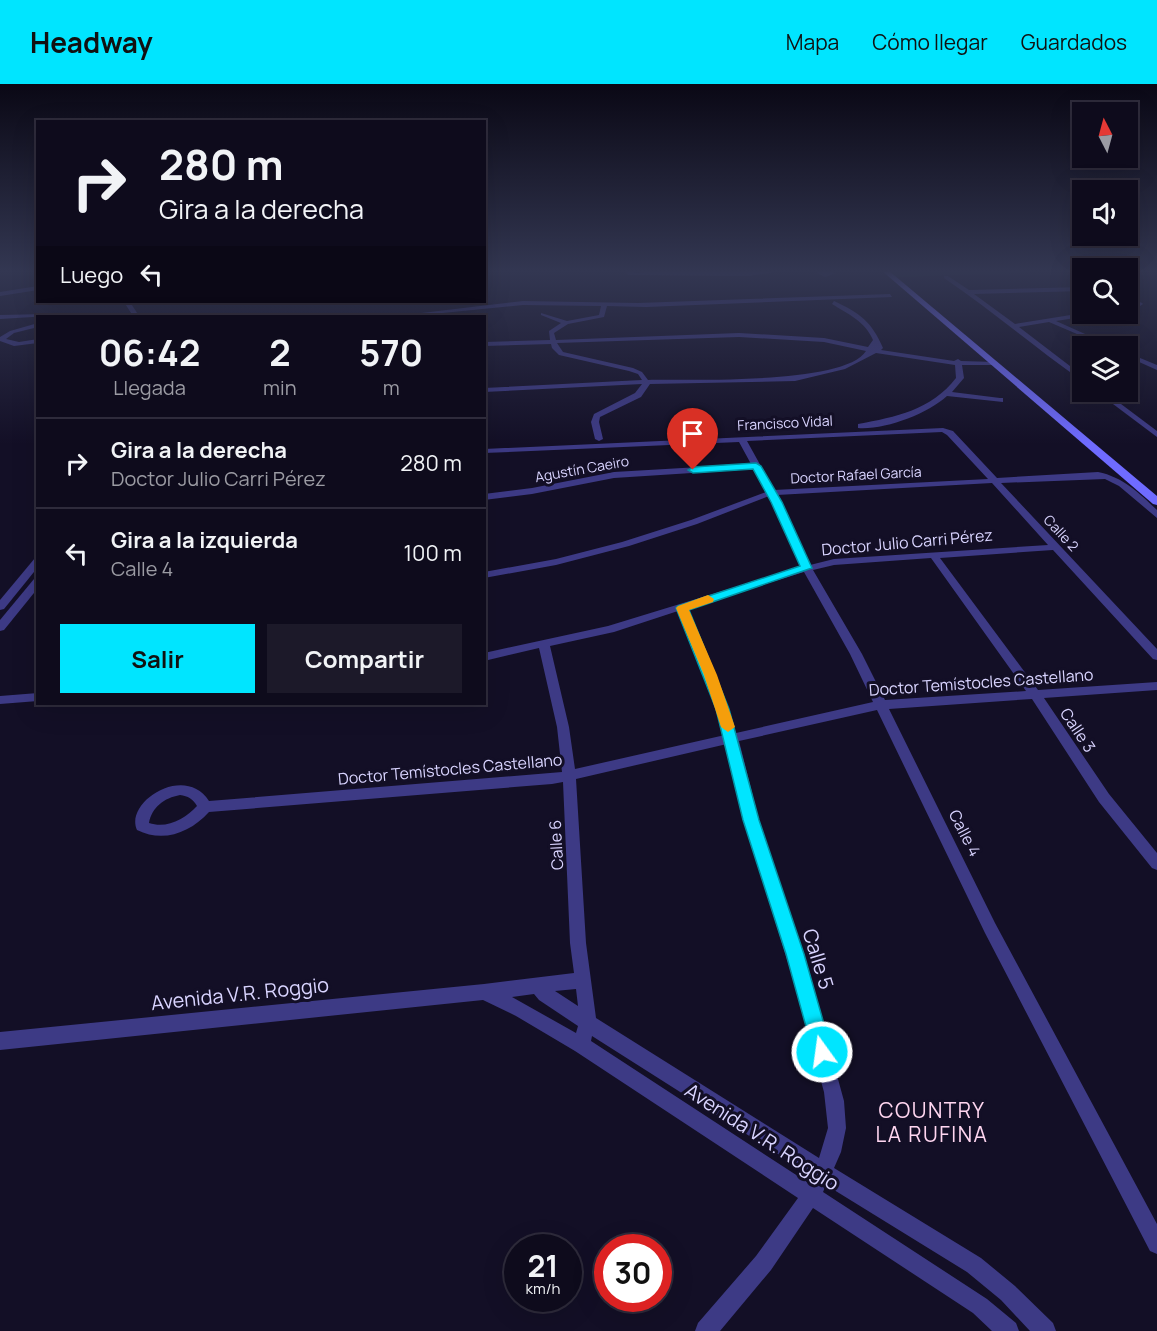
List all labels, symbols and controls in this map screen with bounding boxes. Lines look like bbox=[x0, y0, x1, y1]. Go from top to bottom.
text: Headway bbox=[30, 23, 153, 61]
text: Mapa bbox=[786, 28, 839, 56]
text: Cómo llegar bbox=[872, 28, 988, 56]
text: Guardados bbox=[1021, 28, 1127, 56]
north arrow bbox=[1072, 102, 1138, 168]
map controls bbox=[1072, 102, 1138, 402]
text: 280 m bbox=[159, 135, 284, 193]
icon: right bbox=[60, 144, 138, 222]
button: sound bbox=[1072, 180, 1138, 246]
text: Gira a la derecha bbox=[159, 190, 364, 227]
icon: left bbox=[135, 258, 168, 291]
button: search bbox=[1072, 258, 1138, 324]
text: Luego bbox=[60, 260, 123, 290]
text: 06:42 bbox=[99, 328, 200, 377]
text: 2 bbox=[269, 328, 291, 377]
text: 570 bbox=[359, 328, 423, 377]
button: layers bbox=[1072, 336, 1138, 402]
text: Llegada bbox=[113, 374, 186, 401]
text: min bbox=[263, 374, 297, 401]
text: m bbox=[383, 374, 400, 401]
pin bbox=[667, 408, 718, 470]
street label: Francisco Vidal bbox=[737, 411, 833, 434]
icon: arrive bbox=[676, 417, 709, 450]
text: Gira a la derecha bbox=[111, 435, 287, 465]
icon: right bbox=[60, 447, 93, 480]
text: 280 m bbox=[400, 448, 462, 478]
street label: Agustín Caeiro bbox=[533, 451, 630, 486]
street label: Doctor Rafael García bbox=[790, 462, 922, 487]
text: Doctor Julio Carri Pérez bbox=[111, 465, 326, 492]
street label: Calle 2 bbox=[1040, 510, 1083, 555]
street label: Doctor Julio Carri Pérez bbox=[820, 524, 994, 560]
text: Gira a la izquierda bbox=[111, 525, 298, 555]
icon: left bbox=[60, 537, 93, 570]
text: 100 m bbox=[404, 538, 462, 568]
text: Calle 4 bbox=[111, 555, 173, 582]
button: Salir bbox=[60, 624, 255, 693]
button: Compartir bbox=[267, 624, 462, 693]
street label: Doctor Temístocles Castellano bbox=[868, 663, 1094, 701]
street label: Calle 3 bbox=[1055, 703, 1101, 757]
street label: Doctor Temístocles Castellano bbox=[337, 748, 563, 790]
street label: Calle 4 bbox=[944, 806, 986, 860]
street label: Calle 6 bbox=[544, 819, 568, 871]
street label: Calle 5 bbox=[797, 925, 840, 992]
street label: Avenida V.R. Roggio bbox=[150, 971, 330, 1016]
position arrow bbox=[790, 1020, 854, 1084]
street label: Avenida V.R. Roggio bbox=[680, 1077, 845, 1197]
district label: COUNTRY LA RUFINA bbox=[876, 1096, 988, 1148]
speed limit sign: 30 bbox=[594, 1234, 672, 1312]
text: 21 bbox=[527, 1245, 559, 1286]
text: km/h bbox=[526, 1278, 560, 1299]

